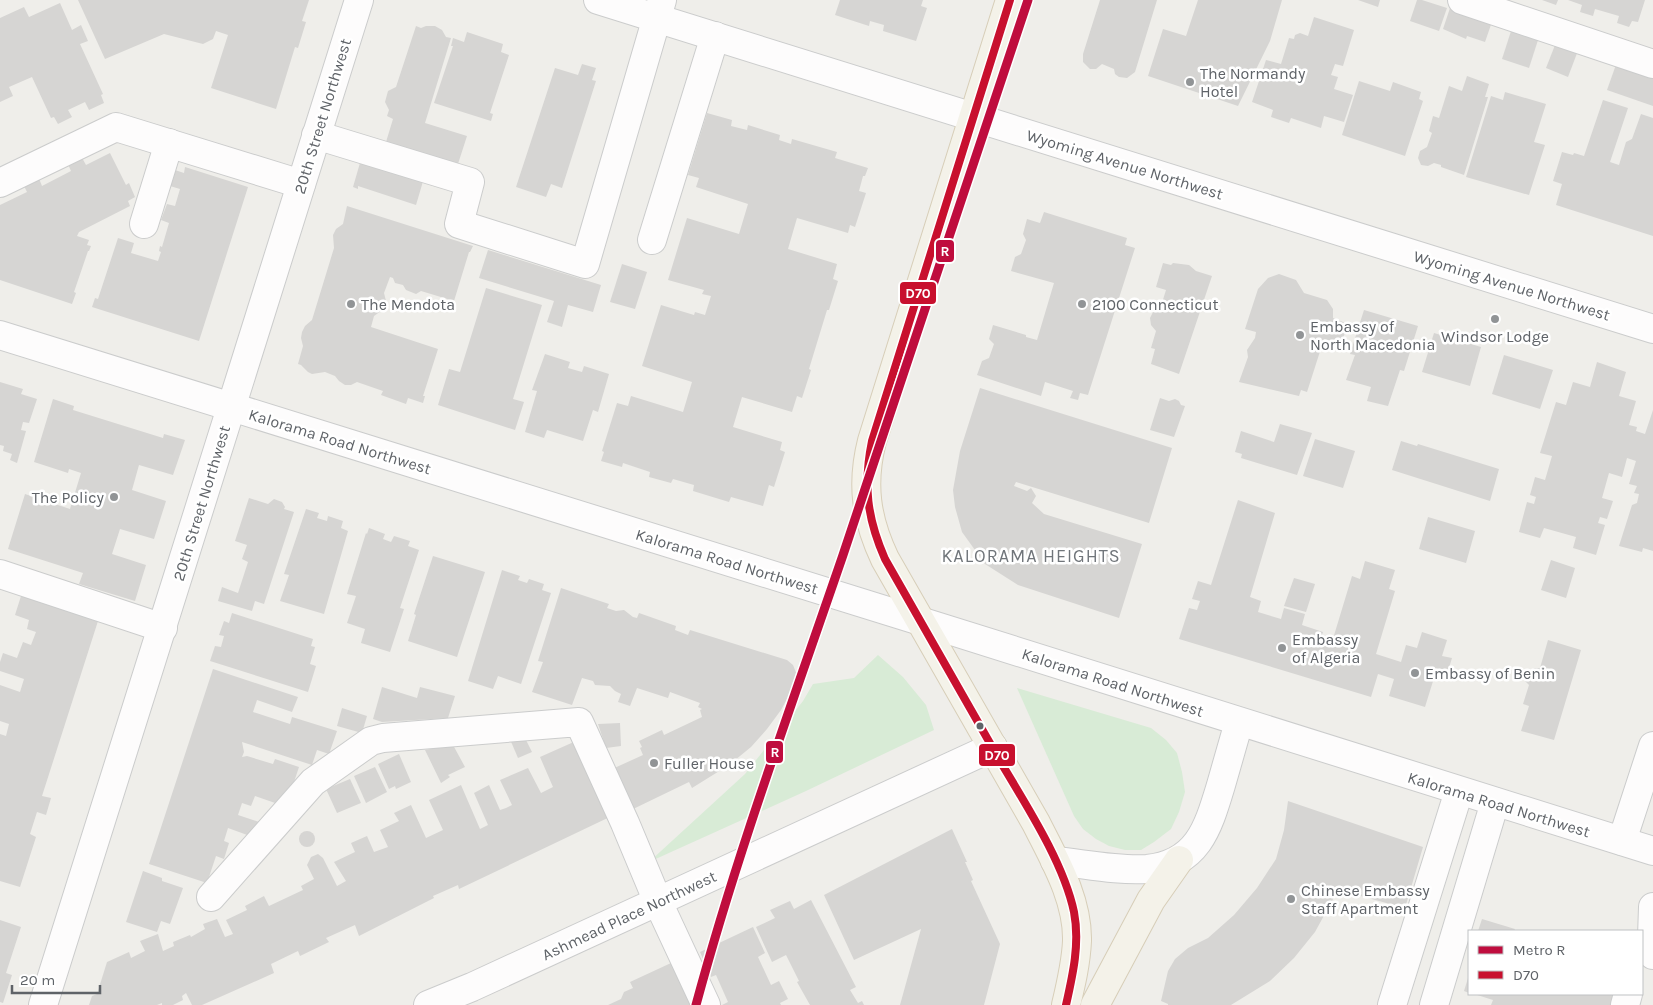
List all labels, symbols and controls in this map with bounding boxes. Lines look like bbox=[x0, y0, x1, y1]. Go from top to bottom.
street label: 20th Street Northwest bbox=[290, 36, 355, 196]
place label: The Normandy Hotel bbox=[1200, 64, 1306, 101]
marker: The Normandy Hotel bbox=[1184, 76, 1196, 88]
street label: Wyoming Avenue Northwest bbox=[1024, 125, 1225, 203]
line badge: R bbox=[935, 239, 955, 263]
text: R bbox=[940, 243, 950, 260]
street label: Wyoming Avenue Northwest bbox=[1411, 246, 1612, 324]
line badge: D70 bbox=[899, 281, 937, 305]
text: D70 bbox=[905, 285, 931, 302]
place label: The Mendota bbox=[361, 295, 455, 314]
place label: 2100 Connecticut bbox=[1092, 295, 1218, 314]
marker: The Mendota bbox=[345, 298, 357, 310]
marker: 2100 Connecticut bbox=[1076, 298, 1088, 310]
marker: Windsor Lodge bbox=[1489, 313, 1501, 325]
place label: Embassy of North Macedonia bbox=[1310, 317, 1435, 354]
place label: Windsor Lodge bbox=[1441, 327, 1549, 346]
marker: Embassy of North Macedonia bbox=[1294, 329, 1306, 341]
street label: Kalorama Road Northwest bbox=[246, 405, 433, 478]
street label: 20th Street Northwest bbox=[169, 423, 234, 583]
place label: The Policy bbox=[32, 488, 105, 507]
marker: The Policy bbox=[108, 491, 120, 503]
street label: Kalorama Road Northwest bbox=[633, 525, 820, 598]
district label: KALORAMA HEIGHTS bbox=[941, 545, 1121, 567]
place label: Embassy of Algeria bbox=[1292, 630, 1360, 667]
marker: Embassy of Algeria bbox=[1276, 642, 1288, 654]
street label: Kalorama Road Northwest bbox=[1020, 644, 1206, 721]
place label: Embassy of Benin bbox=[1425, 664, 1555, 683]
marker: Embassy of Benin bbox=[1409, 667, 1421, 679]
unlabelled marker bbox=[975, 721, 985, 731]
line badge: R bbox=[765, 740, 784, 764]
line badge: D70 bbox=[978, 743, 1016, 767]
text: R bbox=[770, 744, 780, 761]
text: D70 bbox=[984, 747, 1010, 764]
place label: Fuller House bbox=[664, 754, 754, 773]
marker: Fuller House bbox=[648, 757, 660, 769]
street label: Kalorama Road Northwest bbox=[1405, 768, 1592, 841]
street label: Ashmead Place Northwest bbox=[539, 867, 719, 964]
place label: Chinese Embassy Staff Apartment bbox=[1301, 881, 1430, 918]
marker: Chinese Embassy Staff Apartment bbox=[1285, 893, 1297, 905]
legend bbox=[1468, 930, 1643, 995]
text: Metro R bbox=[1513, 941, 1565, 959]
scale bar bbox=[12, 962, 100, 994]
text: D70 bbox=[1513, 966, 1539, 984]
text: 20 m bbox=[20, 971, 55, 989]

